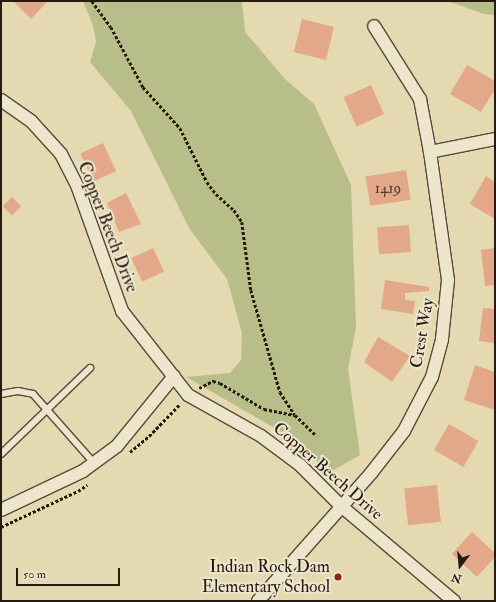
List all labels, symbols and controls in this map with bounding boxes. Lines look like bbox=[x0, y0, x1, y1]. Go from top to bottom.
street label: Copper Beech Drive bbox=[74, 159, 142, 295]
house number: 1419 bbox=[375, 180, 401, 198]
street label: Crest Way bbox=[406, 296, 438, 370]
street label: Copper Beech Drive bbox=[269, 418, 387, 524]
north arrow bbox=[440, 546, 480, 586]
place label: Indian Rock Dam Elementary School bbox=[202, 557, 330, 597]
scale bar bbox=[18, 560, 122, 586]
text: 50 m bbox=[23, 567, 46, 582]
text: N bbox=[450, 570, 463, 586]
marker: Indian Rock Dam Elementary School bbox=[333, 572, 343, 582]

